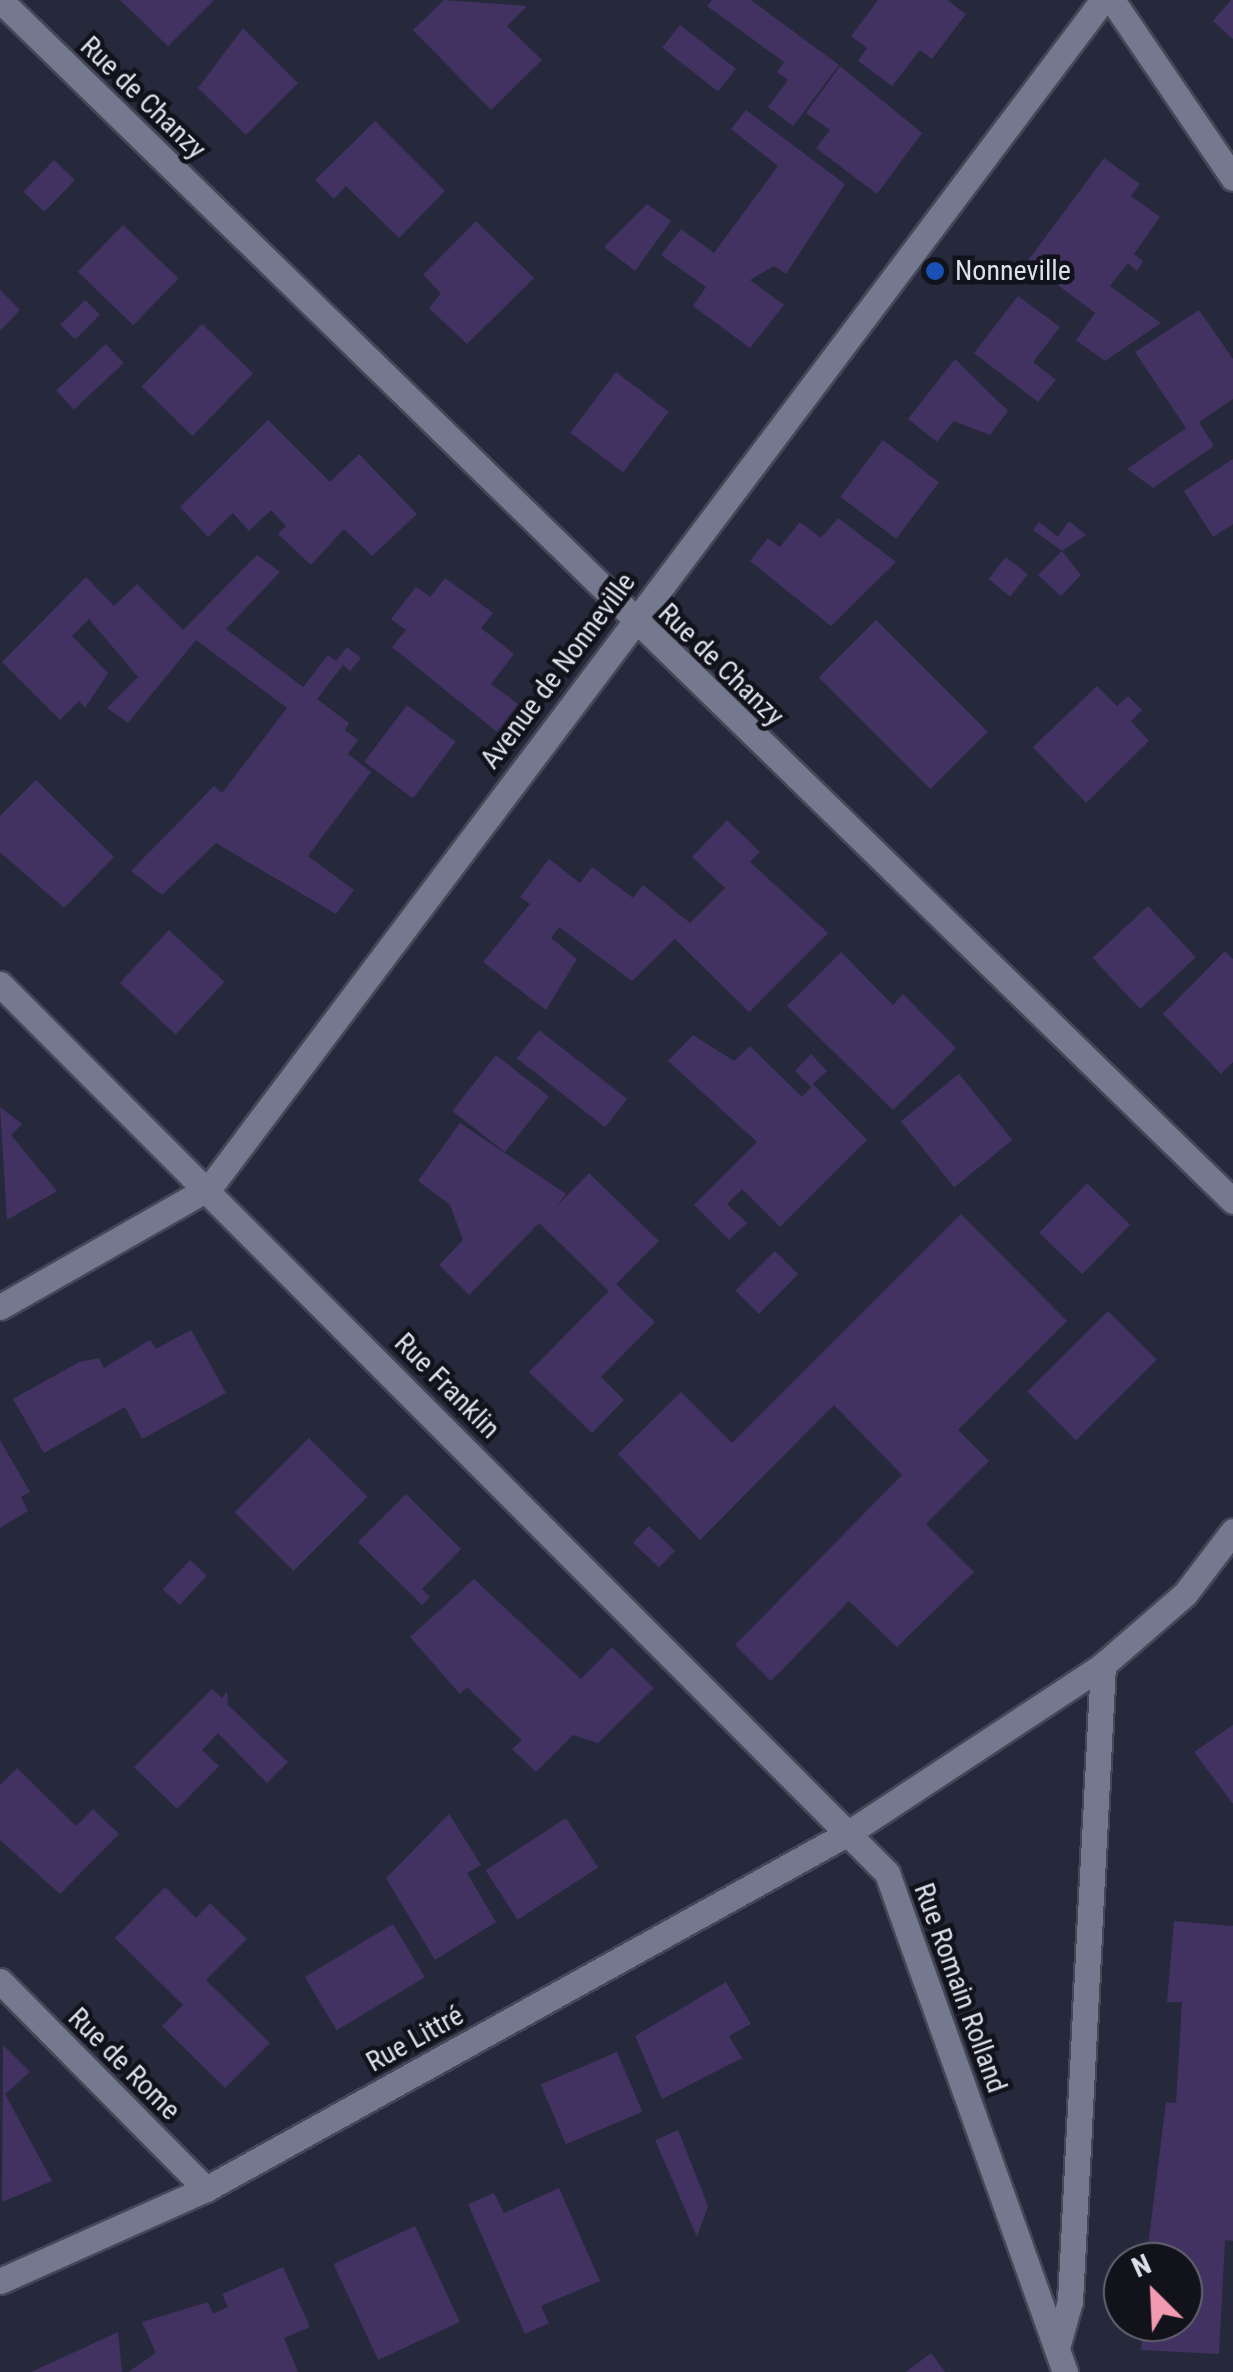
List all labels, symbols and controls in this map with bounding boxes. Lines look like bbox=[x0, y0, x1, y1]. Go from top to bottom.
street label: Rue de Chanzy bbox=[73, 30, 213, 166]
place label: Nonneville bbox=[955, 254, 1071, 288]
marker: Nonneville bbox=[924, 260, 946, 282]
street label: Avenue de Nonneville bbox=[473, 567, 643, 775]
street label: Rue de Chanzy bbox=[651, 597, 791, 733]
street label: Rue Franklin bbox=[387, 1326, 507, 1446]
street label: Rue Romain Rolland bbox=[907, 1879, 1013, 2097]
street label: Rue Littré bbox=[361, 1999, 469, 2079]
street label: Rue de Rome bbox=[61, 2001, 187, 2127]
north arrow bbox=[1103, 2242, 1203, 2342]
text: N bbox=[1127, 2247, 1156, 2285]

